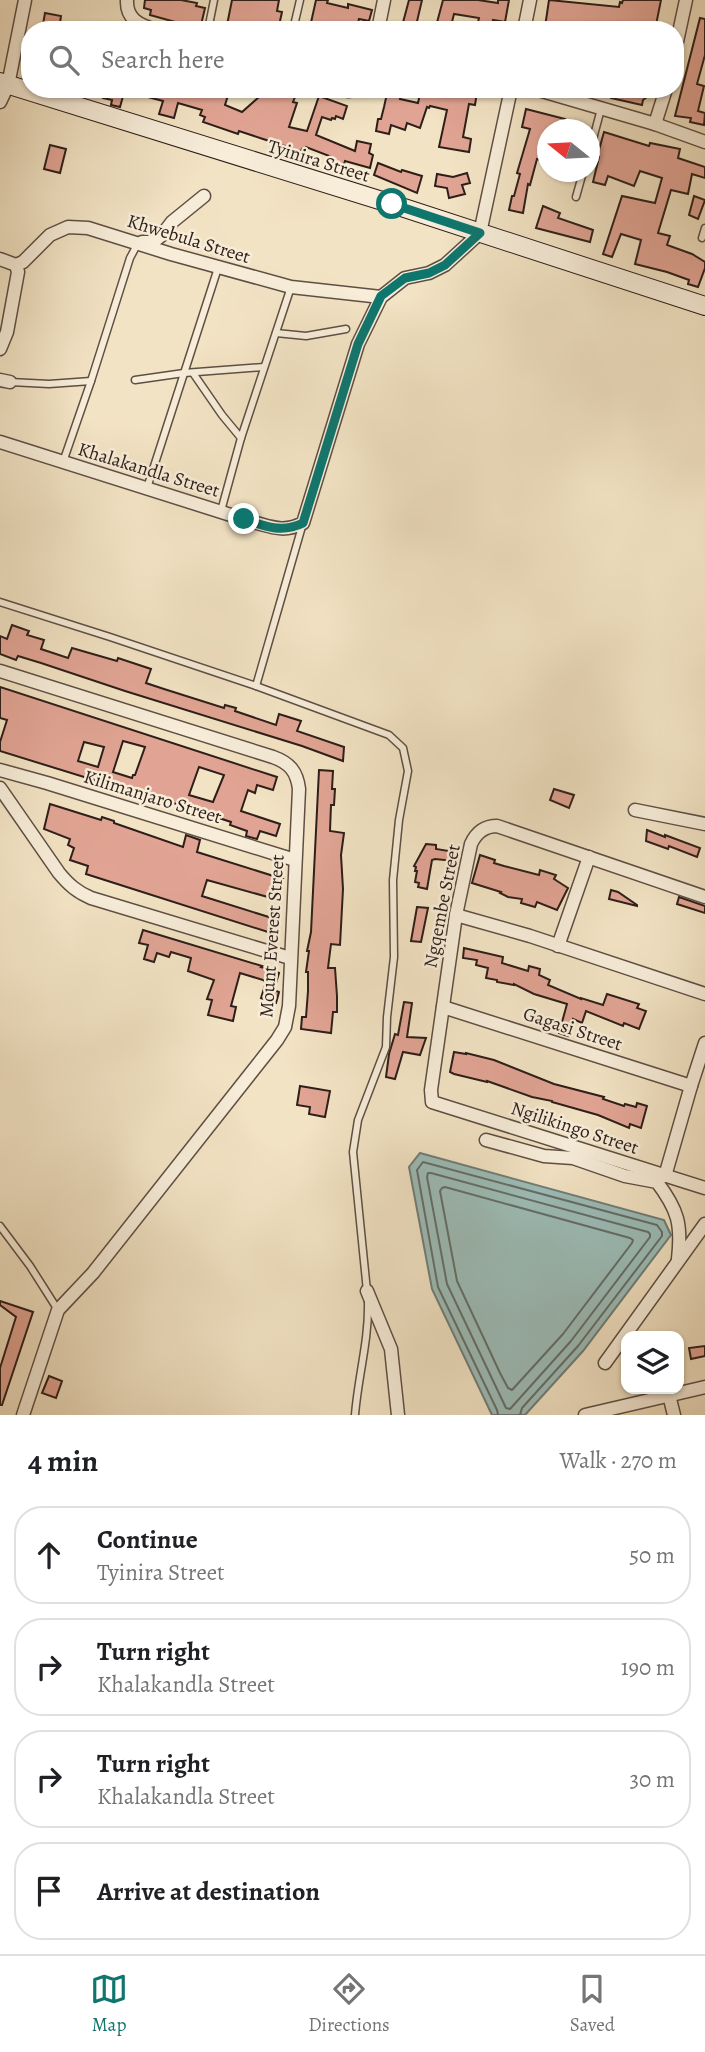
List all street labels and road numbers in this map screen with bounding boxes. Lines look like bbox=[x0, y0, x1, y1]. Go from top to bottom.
street label: Tyinira Street bbox=[264, 133, 373, 189]
street label: Khwebula Street bbox=[124, 208, 253, 270]
street label: Khalakandla Street bbox=[75, 436, 223, 504]
street label: Kilimanjaro Street bbox=[81, 764, 225, 830]
street label: Ngqembe Street bbox=[417, 842, 467, 970]
street label: Mount Everest Street bbox=[253, 854, 291, 1018]
street label: Gagasi Street bbox=[520, 1001, 626, 1057]
street label: Ngilikingo Street bbox=[508, 1095, 642, 1161]

